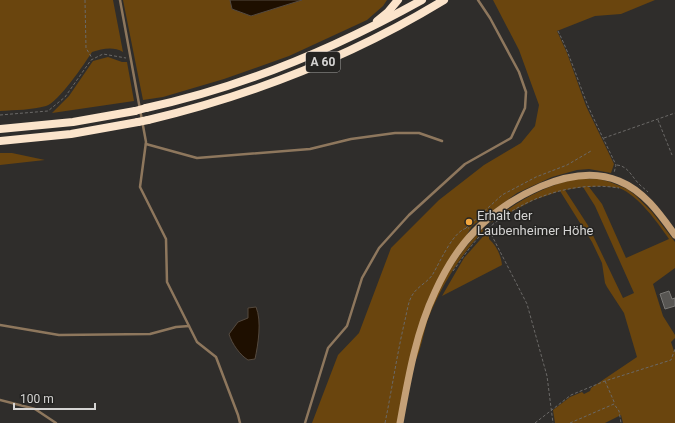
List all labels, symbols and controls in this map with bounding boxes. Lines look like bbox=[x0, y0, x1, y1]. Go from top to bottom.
road number: A 60 bbox=[306, 52, 340, 72]
place label: Erhalt der Laubenheimer Höhe bbox=[477, 208, 594, 238]
marker: Erhalt der Laubenheimer Höhe bbox=[464, 217, 474, 227]
scale bar bbox=[14, 385, 95, 411]
text: 100 m bbox=[20, 392, 54, 406]

